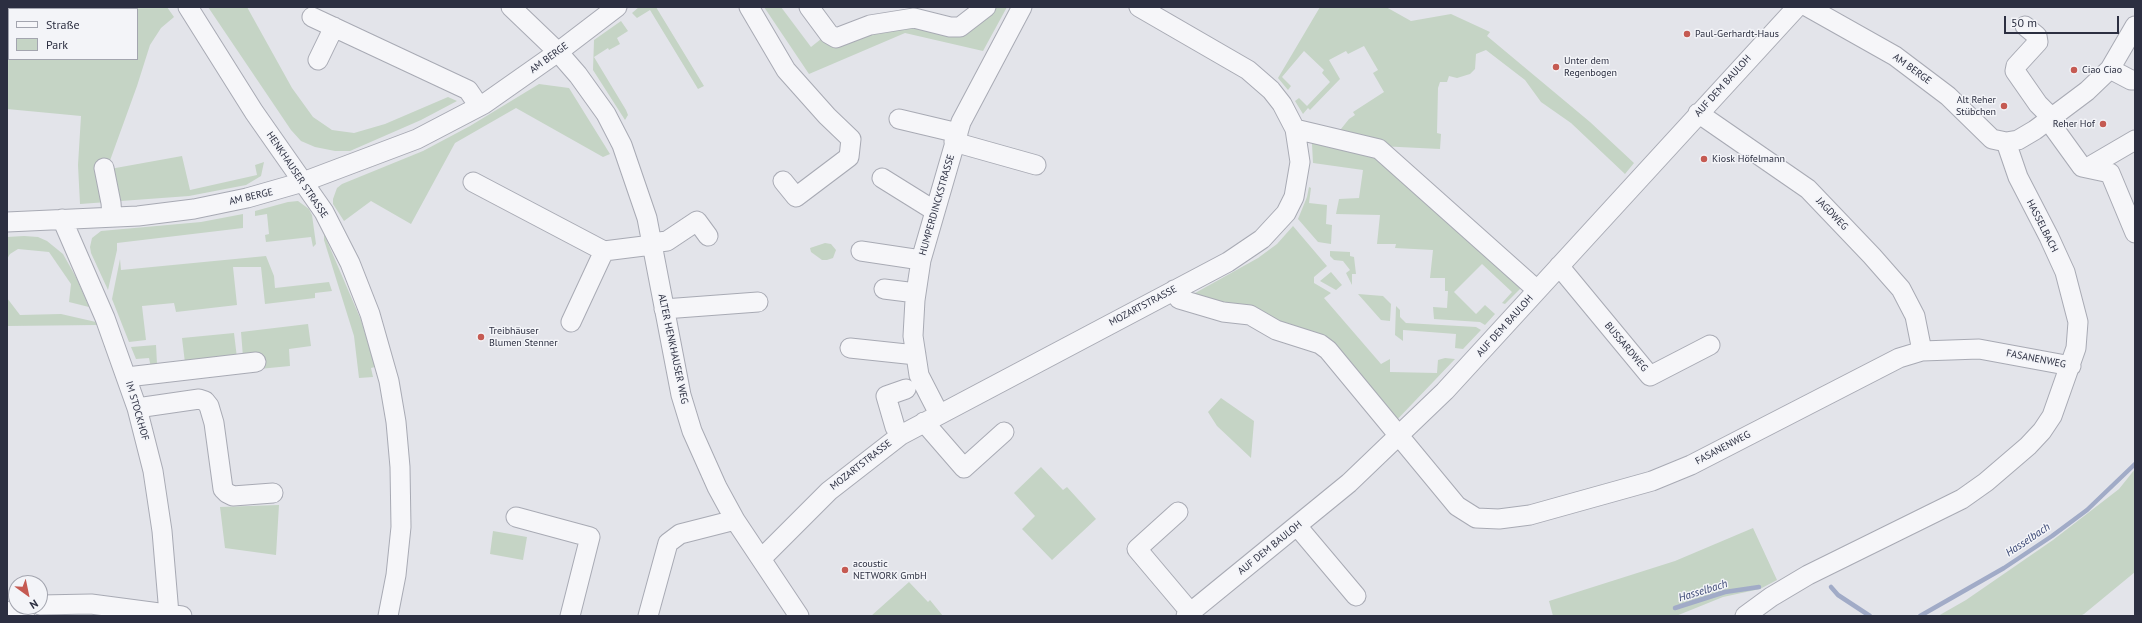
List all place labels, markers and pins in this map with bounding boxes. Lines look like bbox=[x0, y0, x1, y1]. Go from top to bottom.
place label: Paul-Gerhardt-Haus bbox=[1695, 28, 1779, 40]
marker: Paul-Gerhardt-Haus bbox=[1682, 29, 1692, 39]
place label: Unter dem Regenbogen bbox=[1564, 55, 1617, 78]
marker: Unter dem Regenbogen bbox=[1551, 62, 1561, 72]
place label: Ciao Ciao bbox=[2082, 64, 2122, 76]
marker: Ciao Ciao bbox=[2069, 65, 2079, 75]
place label: Alt Reher Stübchen bbox=[1956, 94, 1996, 118]
marker: Alt Reher Stübchen bbox=[1999, 101, 2009, 111]
place label: Reher Hof bbox=[2053, 118, 2095, 130]
marker: Reher Hof bbox=[2098, 119, 2108, 129]
place label: Kiosk Höfelmann bbox=[1712, 153, 1785, 165]
marker: Kiosk Höfelmann bbox=[1699, 154, 1709, 164]
place label: Treibhäuser Blumen Stenner bbox=[489, 325, 558, 348]
marker: Treibhäuser Blumen Stenner bbox=[476, 332, 486, 342]
place label: acoustic NETWORK GmbH bbox=[853, 558, 927, 582]
marker: acoustic NETWORK GmbH bbox=[840, 565, 850, 575]

